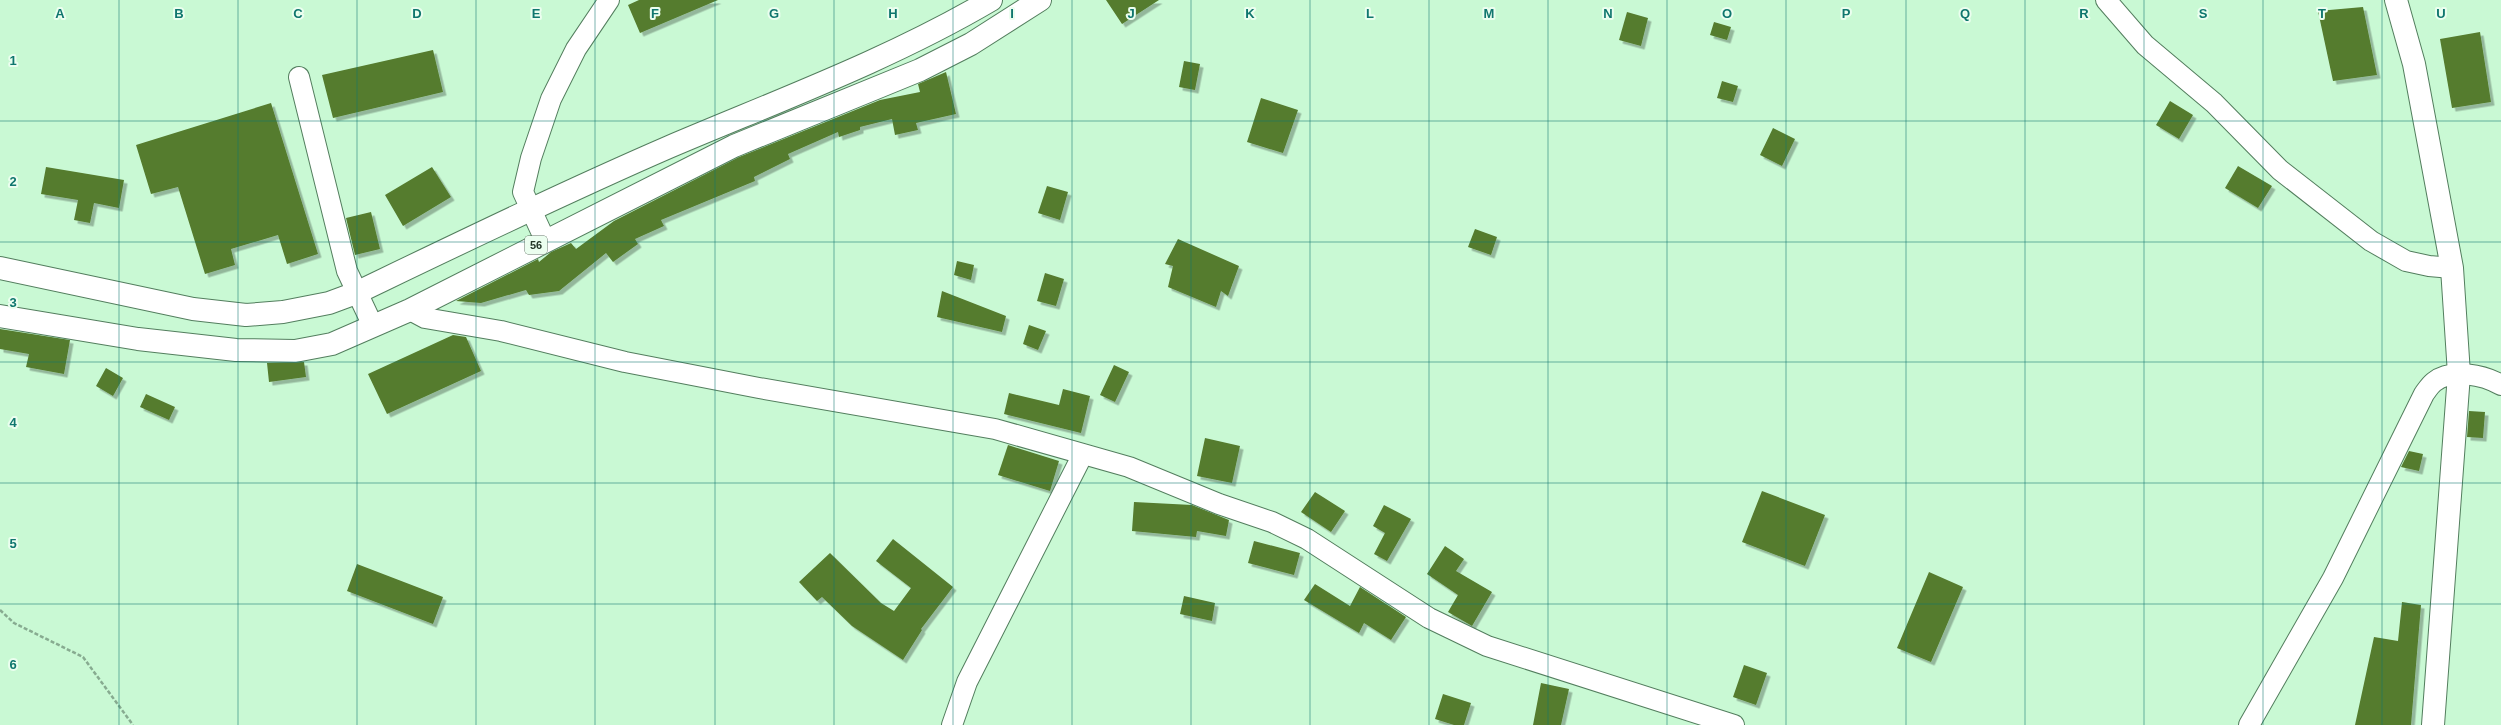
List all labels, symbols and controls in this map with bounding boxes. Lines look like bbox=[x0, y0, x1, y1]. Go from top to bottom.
text: A bbox=[55, 6, 65, 21]
text: B bbox=[174, 6, 184, 21]
text: C bbox=[293, 6, 303, 21]
text: D bbox=[412, 6, 422, 21]
text: E bbox=[532, 6, 541, 21]
text: F bbox=[651, 6, 659, 21]
text: G bbox=[769, 6, 779, 21]
text: H bbox=[888, 6, 898, 21]
text: I bbox=[1010, 6, 1014, 21]
text: J bbox=[1127, 6, 1135, 21]
text: K bbox=[1245, 6, 1255, 21]
text: L bbox=[1366, 6, 1374, 21]
text: M bbox=[1484, 6, 1494, 21]
text: N bbox=[1603, 6, 1613, 21]
text: O bbox=[1722, 6, 1732, 21]
text: P bbox=[1842, 6, 1851, 21]
text: Q bbox=[1960, 6, 1970, 21]
text: R bbox=[2079, 6, 2089, 21]
text: S bbox=[2199, 6, 2208, 21]
text: T bbox=[2318, 6, 2326, 21]
text: U bbox=[2436, 6, 2446, 21]
text: 1 bbox=[9, 53, 17, 68]
text: 2 bbox=[9, 174, 17, 189]
road number: 56 bbox=[525, 236, 547, 254]
text: 3 bbox=[9, 295, 17, 310]
text: 4 bbox=[9, 415, 17, 430]
text: 5 bbox=[9, 536, 17, 551]
text: 6 bbox=[9, 657, 17, 672]

